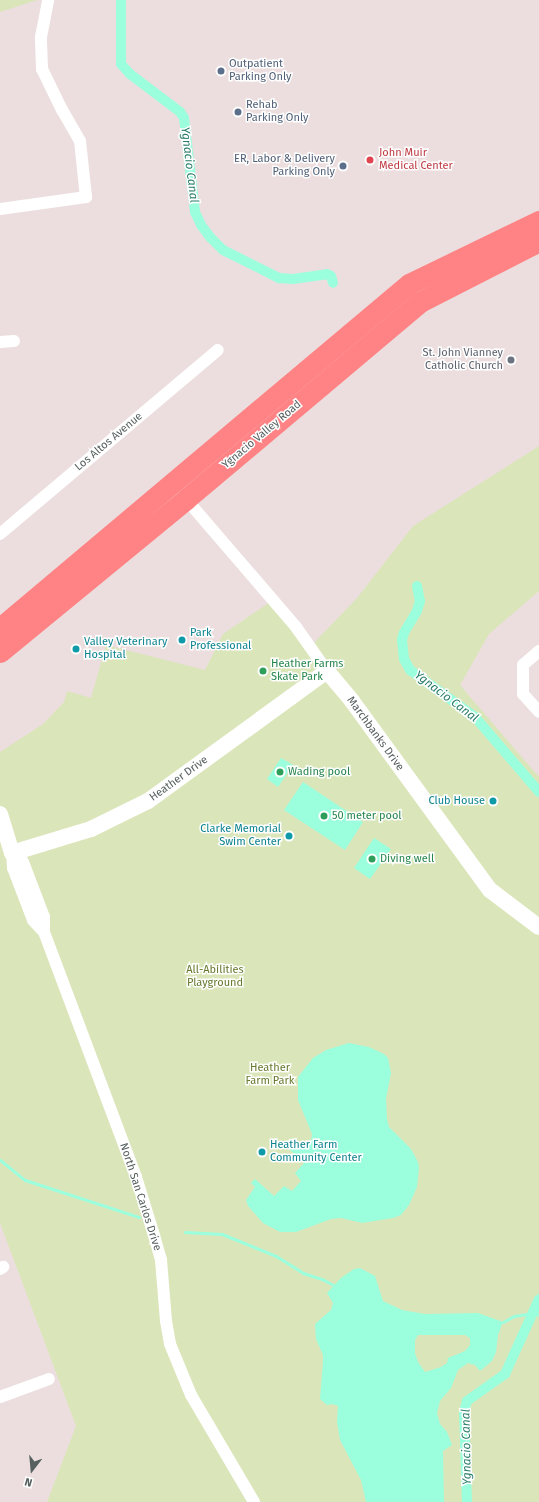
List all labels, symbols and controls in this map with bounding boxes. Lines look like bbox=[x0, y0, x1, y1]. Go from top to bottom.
place label: Outpatient Parking Only bbox=[229, 58, 291, 84]
marker: Outpatient Parking Only bbox=[216, 66, 226, 76]
place label: Rehab Parking Only bbox=[246, 99, 308, 125]
marker: Rehab Parking Only bbox=[233, 107, 243, 117]
water label: Ygnacio Canal bbox=[177, 126, 201, 204]
place label: John Muir Medical Center bbox=[379, 147, 453, 173]
place label: ER, Labor & Delivery Parking Only bbox=[234, 153, 335, 179]
marker: John Muir Medical Center bbox=[364, 154, 376, 166]
marker: ER, Labor & Delivery Parking Only bbox=[338, 161, 348, 171]
place label: St. John Vianney Catholic Church bbox=[422, 347, 503, 373]
marker: St. John Vianney Catholic Church bbox=[506, 355, 516, 365]
street label: Ygnacio Valley Road bbox=[220, 398, 304, 472]
street label: Los Altos Avenue bbox=[73, 410, 145, 474]
place label: Park Professional bbox=[190, 627, 251, 653]
marker: Park Professional bbox=[177, 635, 187, 645]
place label: Valley Veterinary Hospital bbox=[84, 636, 167, 662]
marker: Valley Veterinary Hospital bbox=[71, 644, 81, 654]
place label: Heather Farms Skate Park bbox=[271, 658, 343, 684]
marker: Heather Farms Skate Park bbox=[258, 666, 268, 676]
water label: Ygnacio Canal bbox=[411, 668, 481, 726]
street label: Marchbanks Drive bbox=[344, 694, 406, 774]
street label: Heather Drive bbox=[147, 753, 211, 805]
place label: Wading pool bbox=[288, 765, 350, 779]
marker: Wading pool bbox=[275, 767, 285, 777]
place label: Club House bbox=[428, 794, 485, 808]
marker: Club House bbox=[488, 796, 498, 806]
place label: 50 meter pool bbox=[332, 809, 402, 823]
marker: 50 meter pool bbox=[319, 811, 329, 821]
place label: Clarke Memorial Swim Center bbox=[200, 823, 281, 849]
marker: Clarke Memorial Swim Center bbox=[284, 831, 294, 841]
place label: Diving well bbox=[380, 852, 434, 866]
marker: Diving well bbox=[367, 854, 377, 864]
park label: All-Abilities Playground bbox=[186, 964, 244, 990]
park label: Heather Farm Park bbox=[246, 1062, 294, 1088]
place label: Heather Farm Community Center bbox=[270, 1139, 362, 1165]
street label: North San Carlos Drive bbox=[116, 1141, 164, 1253]
marker: Heather Farm Community Center bbox=[257, 1147, 267, 1157]
water label: Ygnacio Canal bbox=[459, 1409, 475, 1485]
north arrow bbox=[12, 1450, 52, 1490]
text: N bbox=[23, 1475, 34, 1489]

